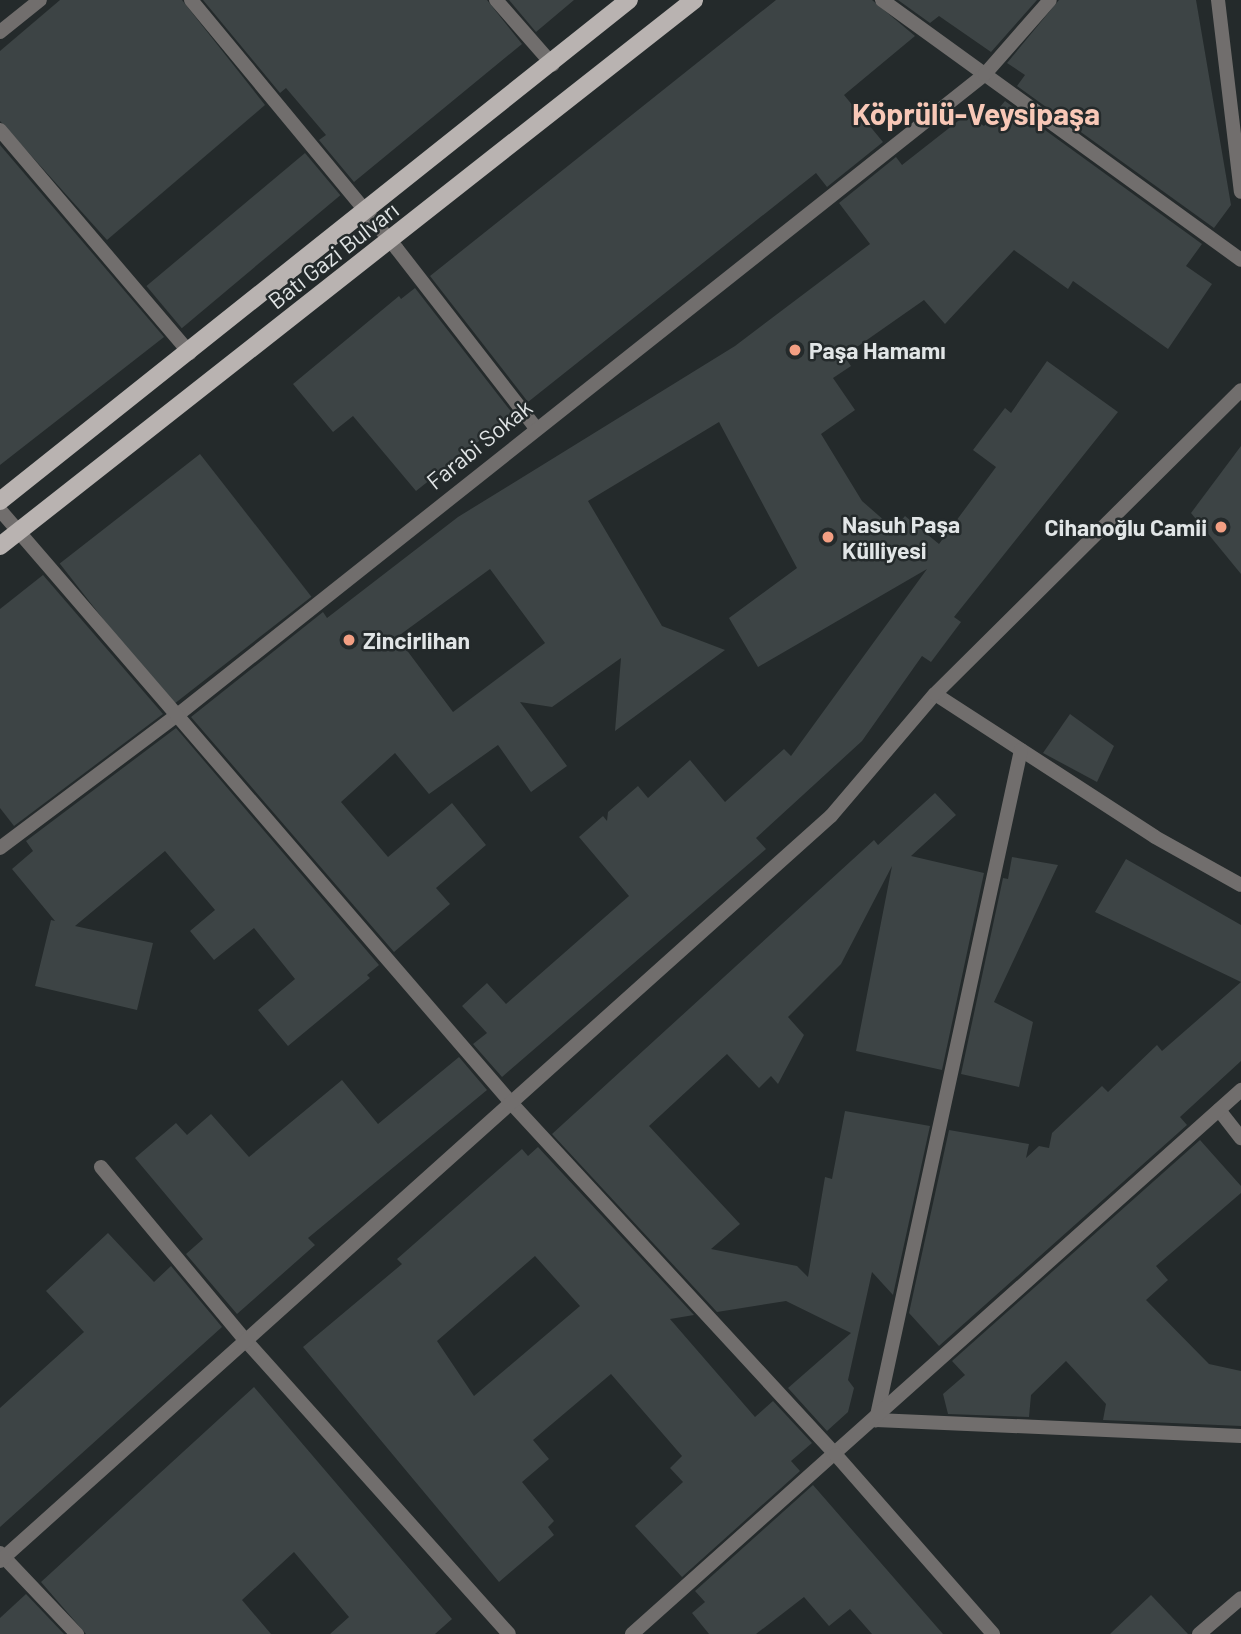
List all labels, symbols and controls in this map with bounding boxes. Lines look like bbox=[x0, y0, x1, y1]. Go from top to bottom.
district label: Köprülü-Veysipaşa bbox=[852, 95, 1100, 131]
street label: Batı Gazi Bulvarı bbox=[262, 196, 404, 314]
place label: Paşa Hamamı bbox=[809, 336, 946, 364]
marker: Paşa Hamamı bbox=[787, 342, 803, 358]
street label: Farabi Sokak bbox=[421, 393, 537, 495]
place label: Nasuh Paşa Külliyesi bbox=[842, 510, 960, 564]
place label: Cihanoğlu Camii bbox=[1045, 513, 1207, 541]
marker: Cihanoğlu Camii bbox=[1213, 519, 1229, 535]
marker: Nasuh Paşa Külliyesi bbox=[820, 529, 836, 545]
place label: Zincirlihan bbox=[363, 626, 470, 654]
marker: Zincirlihan bbox=[341, 632, 357, 648]

